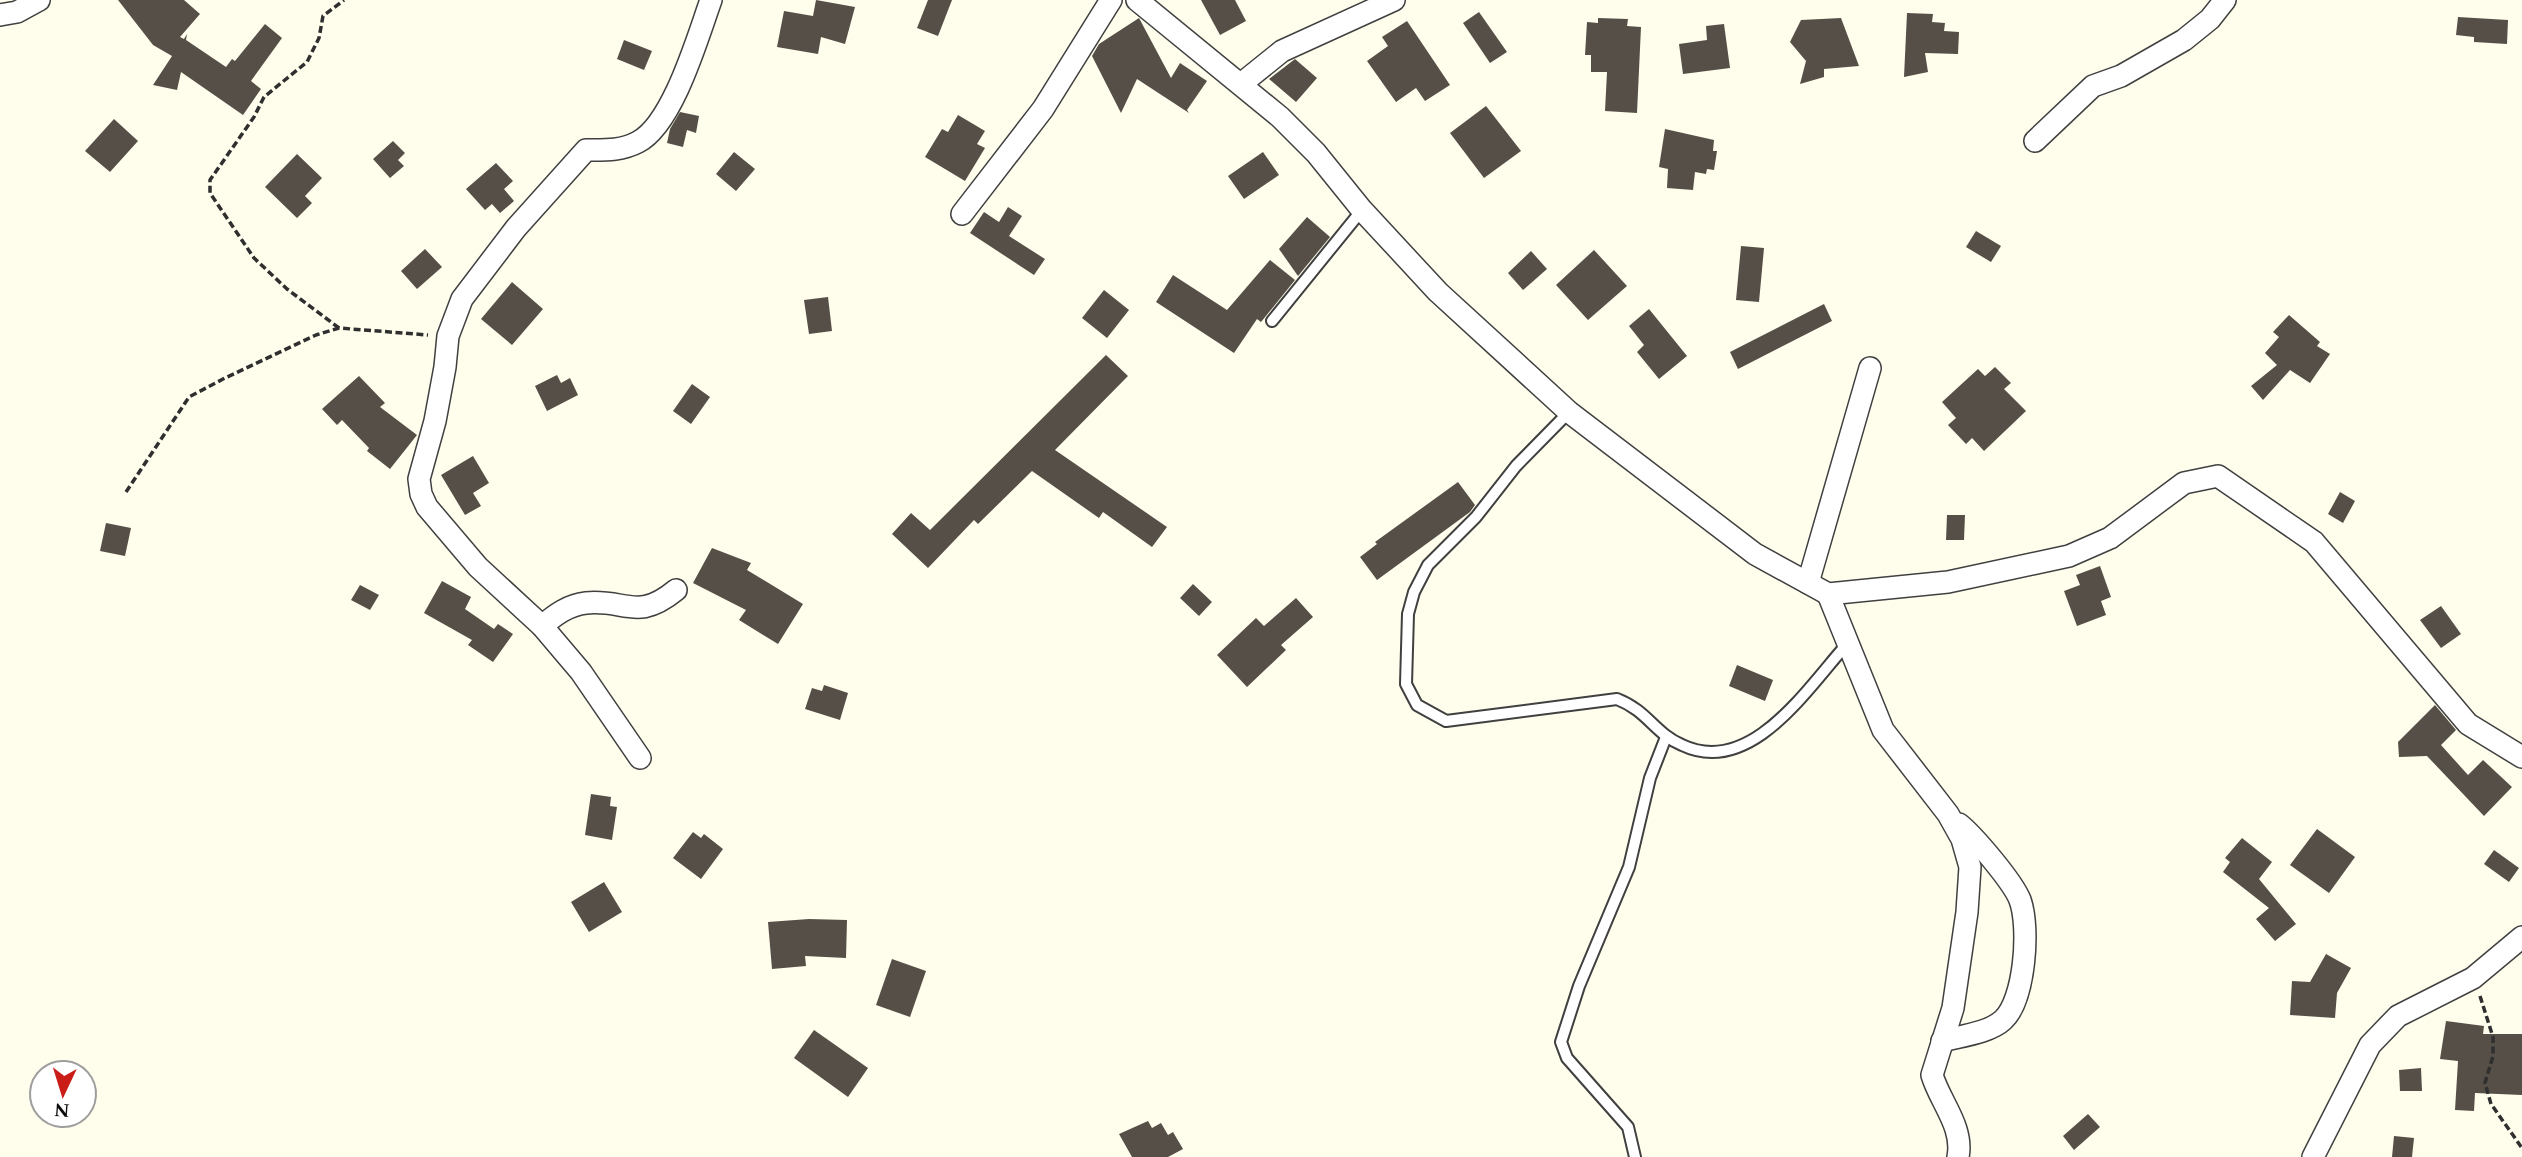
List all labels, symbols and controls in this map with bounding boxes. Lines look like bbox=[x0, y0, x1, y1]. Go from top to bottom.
north arrow bbox=[28, 1059, 98, 1129]
text: N bbox=[53, 1094, 71, 1124]

